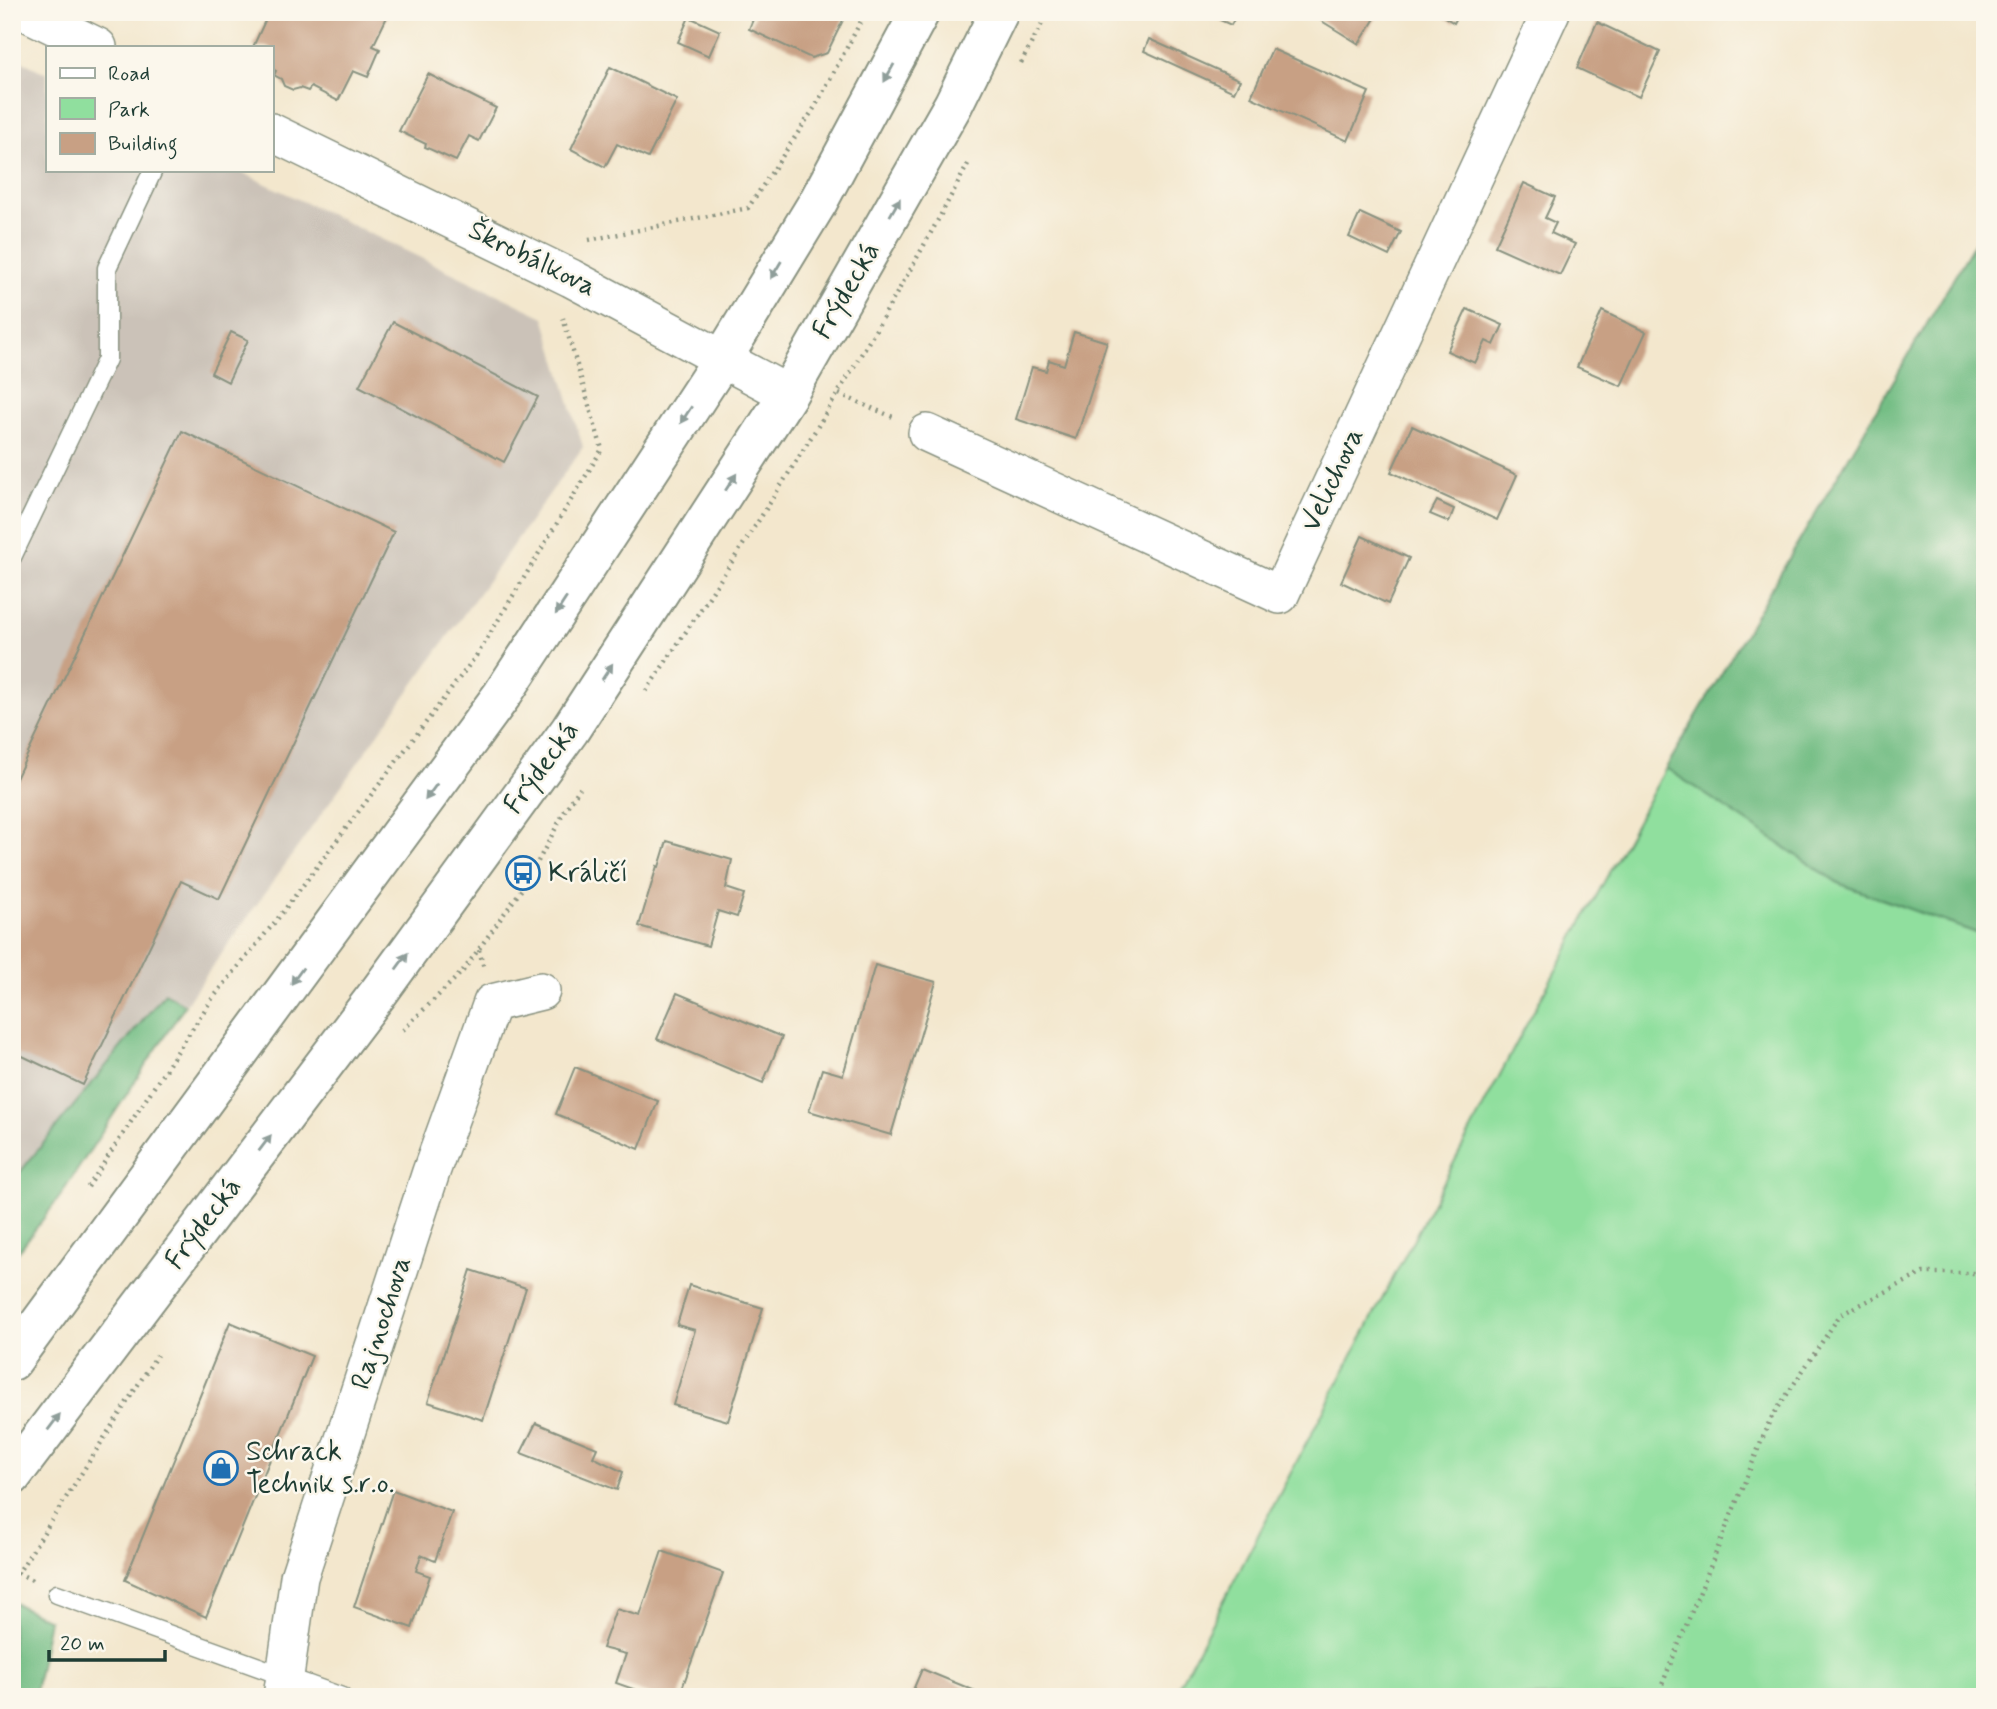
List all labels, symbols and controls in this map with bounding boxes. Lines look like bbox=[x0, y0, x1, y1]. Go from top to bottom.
legend bbox=[46, 46, 273, 172]
text: Road bbox=[108, 60, 150, 88]
one-way arrow bbox=[883, 63, 895, 82]
text: Park bbox=[108, 96, 150, 124]
text: Building bbox=[108, 130, 178, 160]
one-way arrow bbox=[889, 198, 901, 217]
street label: Škrobálkova bbox=[462, 212, 602, 306]
street label: Frýdecká bbox=[804, 236, 890, 346]
one-way arrow bbox=[770, 261, 782, 280]
one-way arrow bbox=[679, 406, 692, 425]
street label: Velichova bbox=[1293, 422, 1373, 538]
one-way arrow bbox=[725, 472, 738, 491]
one-way arrow bbox=[555, 596, 568, 615]
one-way arrow bbox=[601, 663, 614, 682]
street label: Frýdecká bbox=[496, 714, 588, 822]
one-way arrow bbox=[424, 783, 438, 801]
bus stop icon: Králičí bbox=[504, 854, 542, 892]
place label: Králičí bbox=[548, 855, 628, 892]
one-way arrow bbox=[395, 952, 409, 970]
one-way arrow bbox=[290, 967, 304, 985]
one-way arrow bbox=[258, 1134, 272, 1152]
street label: Frýdecká bbox=[157, 1170, 251, 1278]
street label: Rajnochova bbox=[343, 1252, 421, 1394]
one-way arrow bbox=[46, 1413, 60, 1431]
place label: Schrack Technik s.r.o. bbox=[246, 1434, 394, 1503]
shop icon: Schrack Technik s.r.o. bbox=[202, 1449, 240, 1487]
scale bar bbox=[49, 1618, 164, 1662]
text: 20 m bbox=[60, 1630, 105, 1658]

